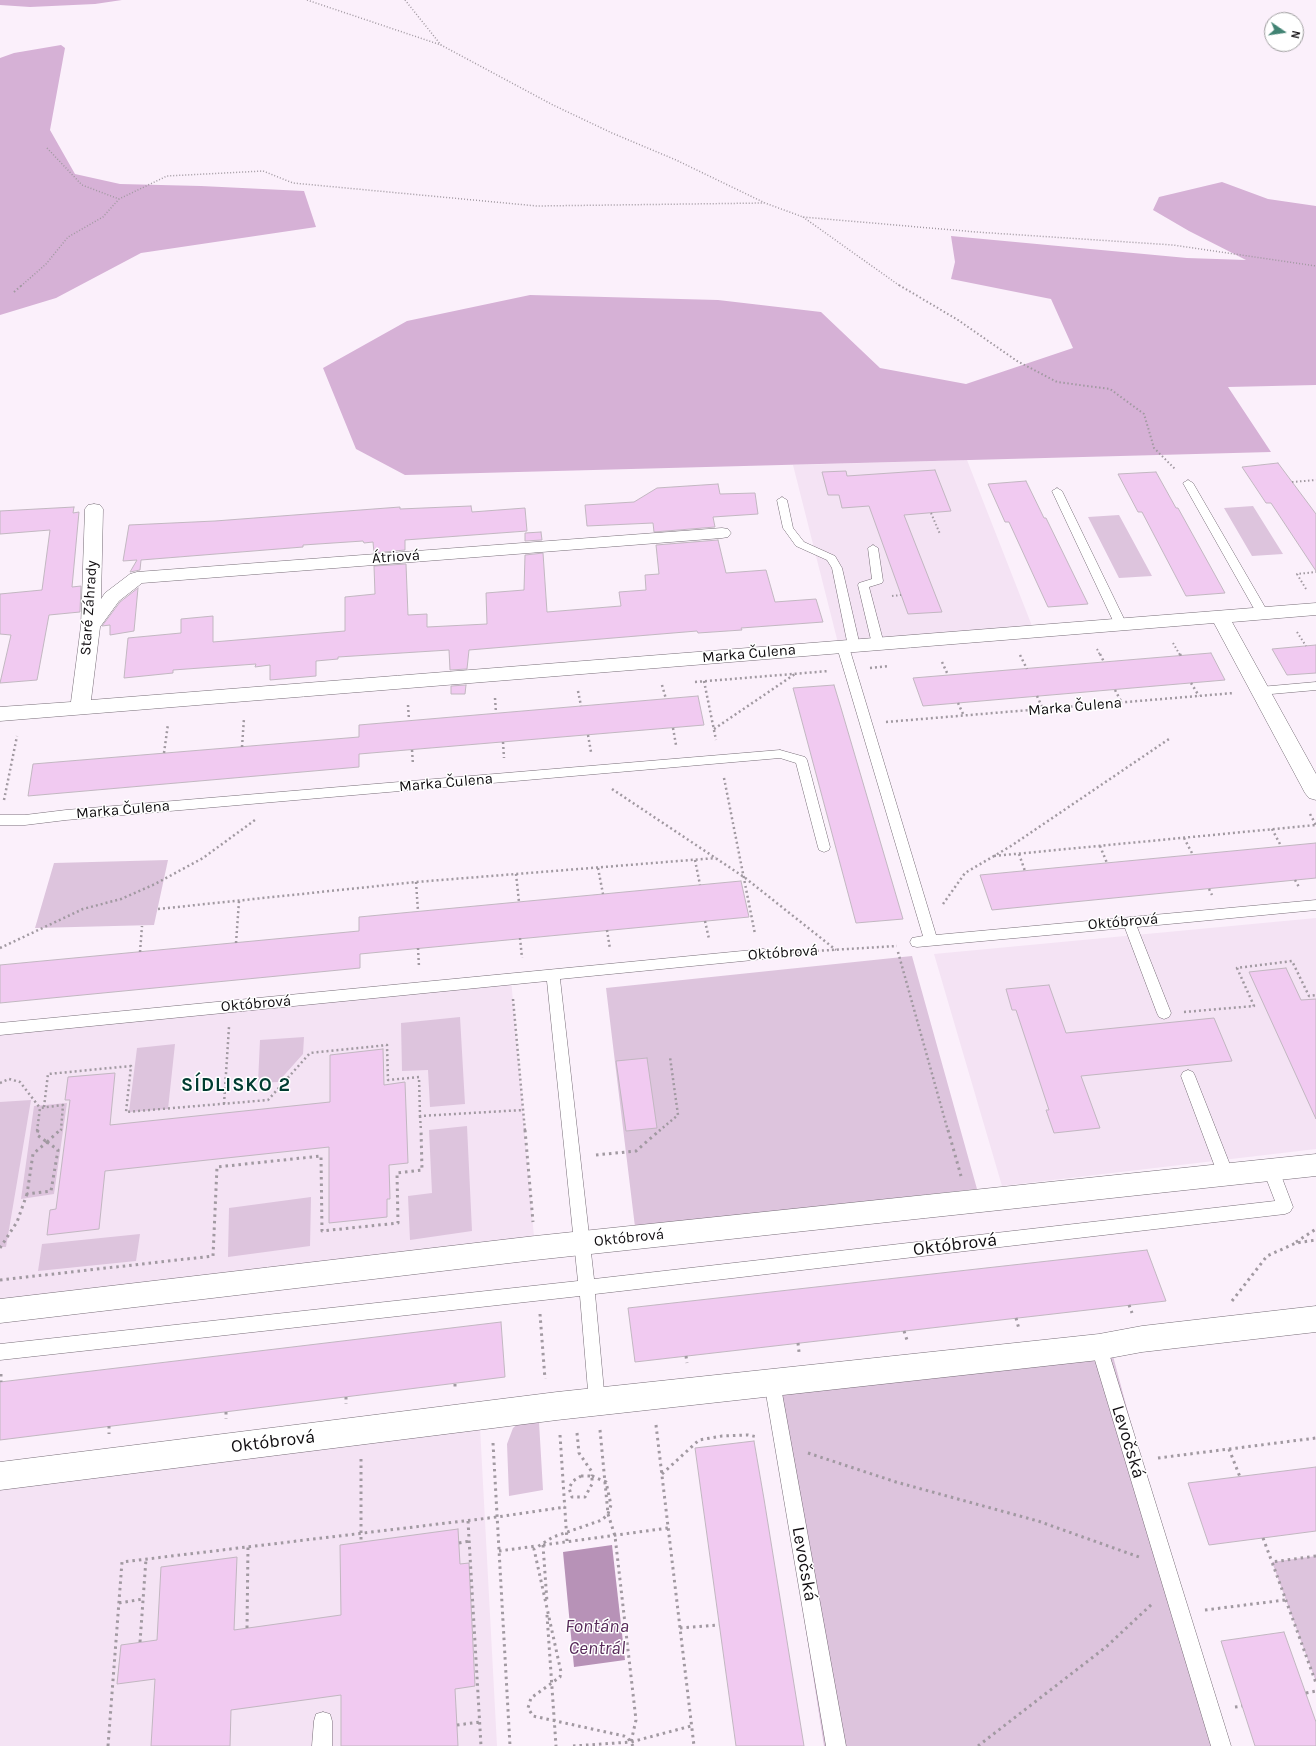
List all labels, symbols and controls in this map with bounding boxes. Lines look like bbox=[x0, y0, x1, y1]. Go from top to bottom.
north arrow bbox=[1264, 12, 1304, 52]
text: N bbox=[1288, 29, 1302, 40]
street label: Átriová bbox=[371, 546, 421, 568]
street label: Staré Záhrady bbox=[77, 560, 101, 656]
street label: Marka Čulena bbox=[701, 641, 797, 667]
street label: Marka Čulena bbox=[1027, 694, 1123, 720]
street label: Marka Čulena bbox=[398, 770, 494, 796]
street label: Marka Čulena bbox=[75, 797, 171, 823]
street label: Októbrová bbox=[1087, 910, 1159, 934]
street label: Októbrová bbox=[747, 942, 819, 964]
street label: Októbrová bbox=[220, 992, 292, 1016]
district label: SÍDLISKO 2 bbox=[181, 1075, 291, 1097]
street label: Októbrová bbox=[593, 1225, 665, 1251]
street label: Októbrová bbox=[912, 1229, 998, 1261]
street label: Levočská bbox=[1107, 1403, 1149, 1481]
street label: Októbrová bbox=[230, 1426, 316, 1458]
street label: Levočská bbox=[787, 1525, 821, 1603]
water label: Fontána Centrál bbox=[565, 1616, 629, 1660]

